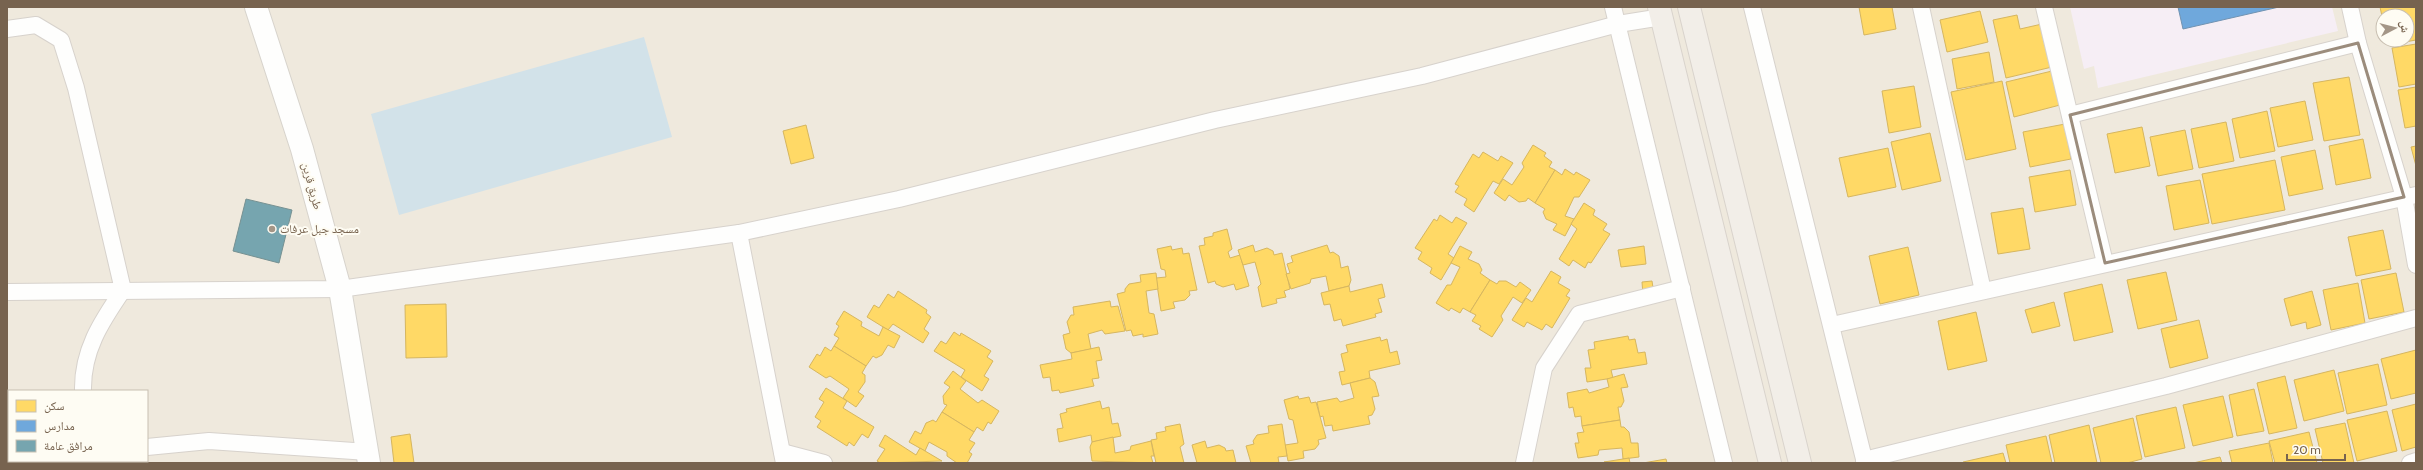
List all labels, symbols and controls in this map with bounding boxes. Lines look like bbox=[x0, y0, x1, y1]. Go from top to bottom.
north arrow bbox=[2375, 8, 2415, 48]
text: ش bbox=[2396, 20, 2413, 34]
street label: طريق قرين bbox=[299, 161, 326, 211]
place label: مسجد جبل عرفات bbox=[280, 221, 359, 236]
marker: مسجد جبل عرفات bbox=[267, 224, 277, 234]
legend bbox=[8, 390, 148, 462]
text: سكن bbox=[44, 398, 65, 413]
text: مدارس bbox=[44, 418, 75, 433]
scale bar bbox=[2287, 436, 2345, 462]
text: مرافق عامة bbox=[44, 438, 93, 453]
text: 20 m bbox=[2293, 442, 2321, 457]

